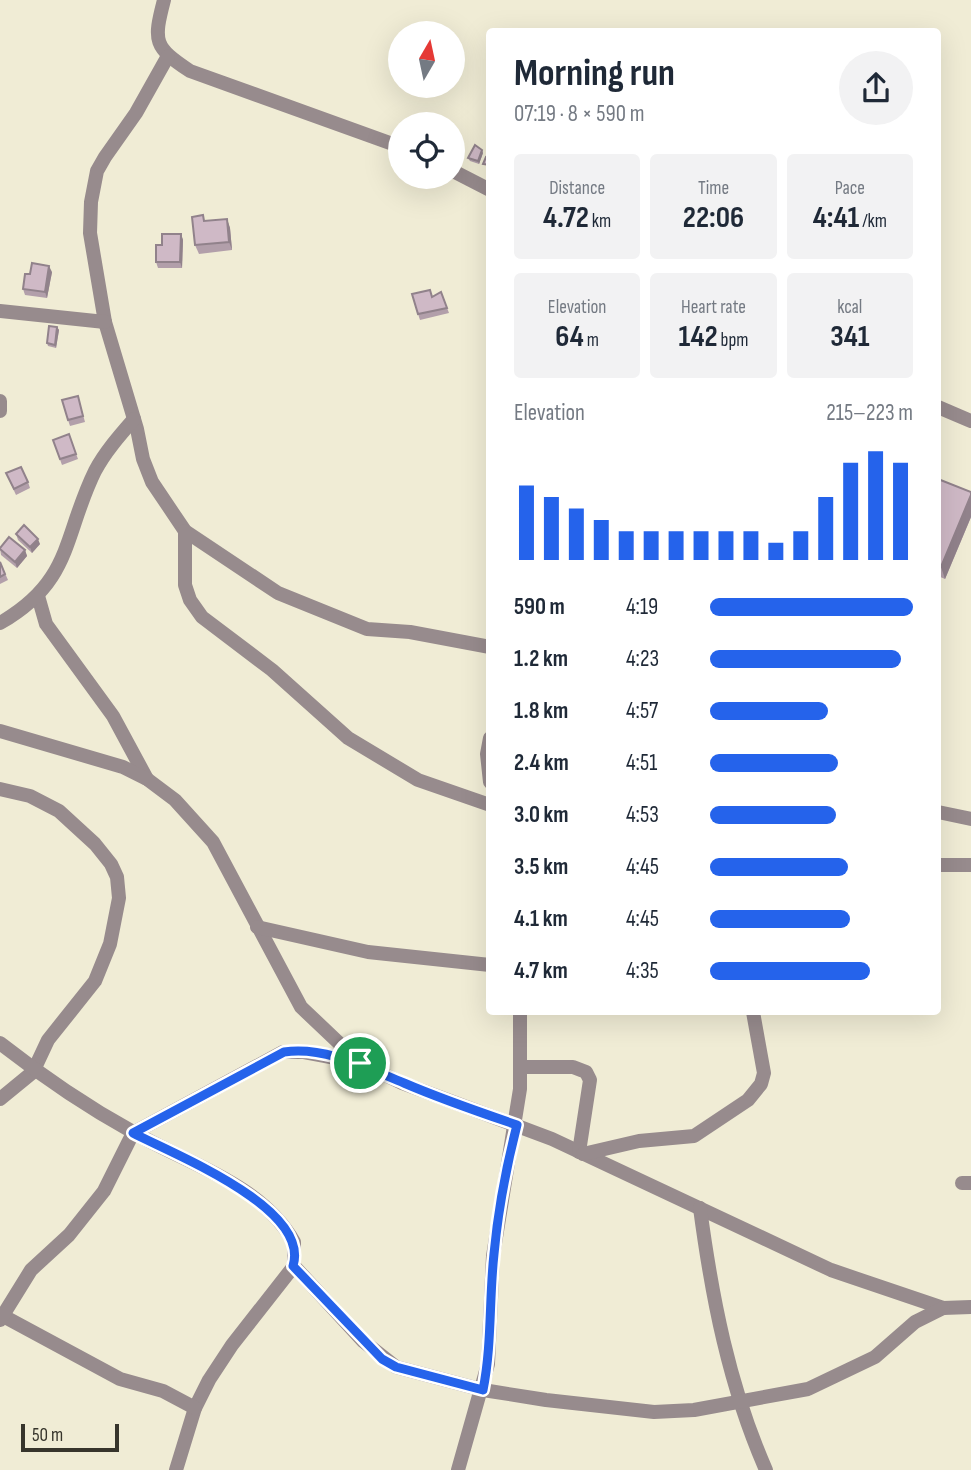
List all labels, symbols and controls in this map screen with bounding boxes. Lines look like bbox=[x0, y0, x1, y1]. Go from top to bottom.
north arrow bbox=[388, 21, 466, 98]
map controls bbox=[388, 21, 465, 189]
text: Morning run bbox=[514, 51, 675, 96]
button: share bbox=[839, 51, 913, 125]
text: 07:19 · 8 × 590 m bbox=[514, 100, 644, 128]
button: locate bbox=[388, 112, 465, 189]
text: Distance bbox=[549, 177, 605, 200]
text: Time bbox=[698, 177, 729, 200]
text: Pace bbox=[835, 177, 865, 200]
text: 4.72 bbox=[543, 200, 589, 236]
text: 22:06 bbox=[683, 200, 744, 236]
text: 4:41 bbox=[813, 200, 859, 236]
text: km bbox=[589, 210, 611, 233]
text: /km bbox=[859, 210, 887, 233]
text: Elevation bbox=[548, 296, 606, 319]
text: Heart rate bbox=[681, 296, 746, 319]
text: kcal bbox=[837, 296, 862, 319]
text: 64 bbox=[555, 319, 584, 355]
text: 142 bbox=[678, 319, 718, 355]
text: 341 bbox=[830, 319, 869, 355]
text: m bbox=[584, 329, 599, 352]
text: bpm bbox=[718, 329, 749, 352]
text: Elevation bbox=[514, 399, 585, 427]
text: 215–223 m bbox=[826, 399, 913, 427]
text: 590 m bbox=[514, 593, 565, 621]
text: 4:19 bbox=[626, 593, 658, 621]
text: 1.2 km bbox=[514, 645, 568, 673]
text: 4:23 bbox=[626, 645, 659, 673]
text: 1.8 km bbox=[514, 697, 568, 725]
text: 4:57 bbox=[626, 697, 658, 725]
text: 2.4 km bbox=[514, 749, 569, 777]
text: 4:51 bbox=[626, 749, 657, 777]
text: 3.0 km bbox=[514, 801, 569, 829]
text: 4:53 bbox=[626, 801, 659, 829]
text: 3.5 km bbox=[514, 853, 568, 881]
text: 4:45 bbox=[626, 853, 659, 881]
text: 4.1 km bbox=[514, 905, 568, 933]
text: 4:45 bbox=[626, 905, 659, 933]
text: 4.7 km bbox=[514, 957, 568, 985]
text: 4:35 bbox=[626, 957, 659, 985]
pin bbox=[330, 1033, 390, 1093]
icon: arrive bbox=[341, 1044, 379, 1082]
scale bar bbox=[21, 1421, 119, 1453]
text: 50 m bbox=[32, 1424, 63, 1447]

